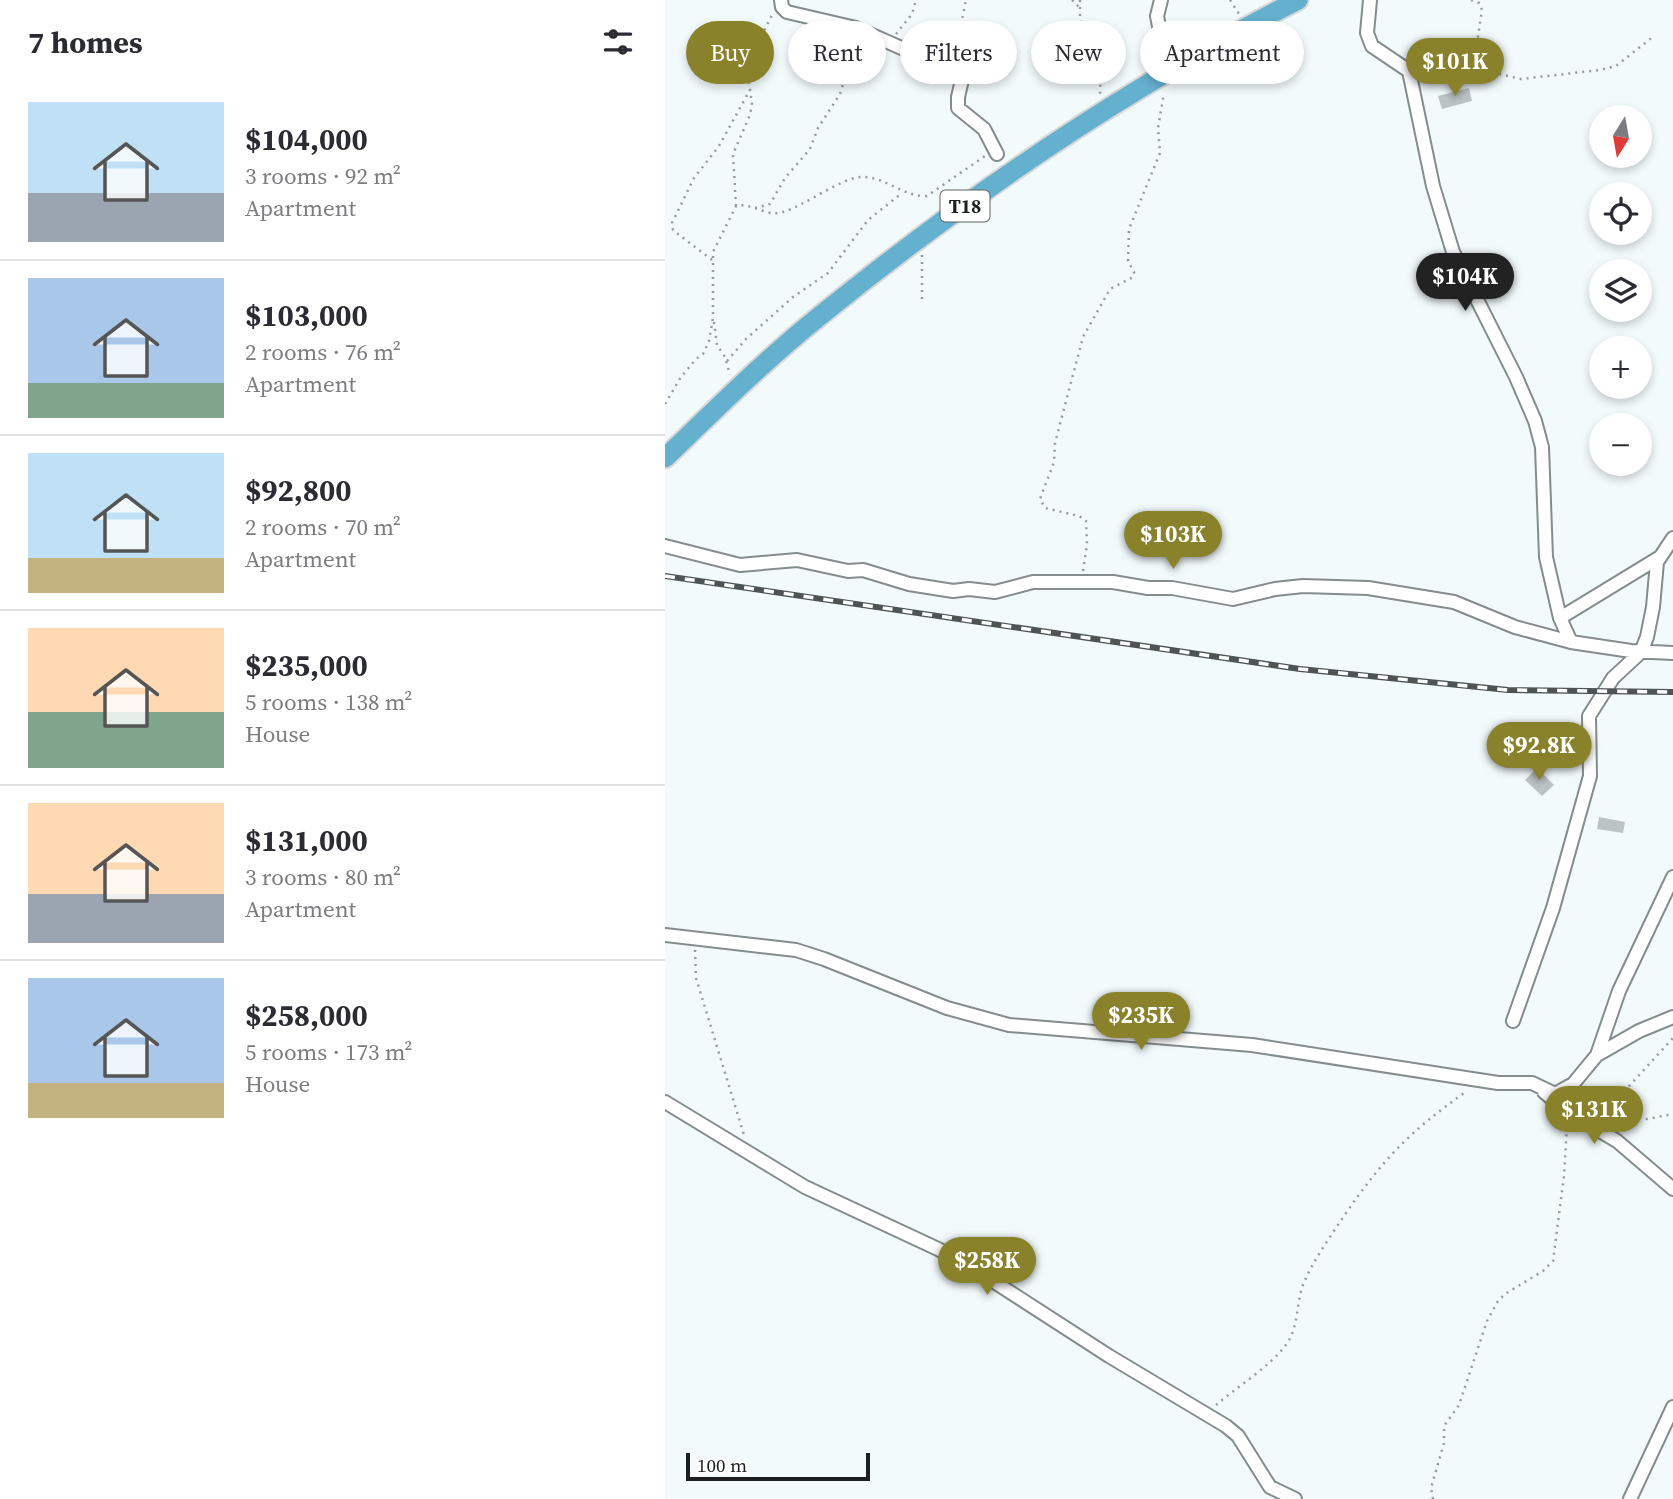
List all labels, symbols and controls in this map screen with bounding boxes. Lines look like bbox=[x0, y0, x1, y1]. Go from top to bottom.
chip: Buy bbox=[686, 21, 774, 84]
chip: Rent bbox=[788, 21, 886, 84]
chip: Filters bbox=[900, 21, 1017, 84]
chip: New bbox=[1031, 21, 1126, 84]
chip: Apartment bbox=[1140, 21, 1304, 84]
text: 7 homes bbox=[28, 22, 143, 63]
icon: filters bbox=[599, 23, 637, 61]
pin: $101K bbox=[1406, 38, 1504, 98]
text: $101K bbox=[1422, 45, 1488, 77]
north arrow bbox=[1589, 105, 1652, 168]
map controls bbox=[1589, 105, 1652, 476]
text: $104,000 bbox=[245, 119, 368, 160]
icon: home bbox=[84, 130, 168, 214]
text: 3 rooms · 92 m² bbox=[245, 160, 401, 192]
button: locate bbox=[1589, 182, 1652, 245]
road number: T18 bbox=[941, 190, 989, 222]
text: Apartment bbox=[245, 192, 356, 224]
pin: $104K bbox=[1416, 254, 1514, 313]
button: layers bbox=[1589, 259, 1652, 322]
text: $104K bbox=[1432, 260, 1498, 292]
text: $103,000 bbox=[245, 295, 368, 336]
icon: home bbox=[84, 306, 168, 390]
text: 2 rooms · 76 m² bbox=[245, 336, 401, 368]
button: + bbox=[1589, 336, 1652, 399]
text: Apartment bbox=[245, 368, 356, 400]
button: − bbox=[1589, 413, 1652, 476]
text: $92,800 bbox=[245, 470, 352, 511]
icon: home bbox=[84, 481, 168, 565]
text: 2 rooms · 70 m² bbox=[245, 511, 401, 543]
pin: $103K bbox=[1124, 512, 1222, 571]
text: $103K bbox=[1140, 518, 1206, 550]
text: Apartment bbox=[245, 543, 356, 575]
text: $235,000 bbox=[245, 645, 368, 686]
icon: home bbox=[84, 656, 168, 740]
text: 5 rooms · 138 m² bbox=[245, 686, 412, 718]
text: House bbox=[245, 718, 310, 750]
pin: $92.8K bbox=[1482, 722, 1596, 782]
text: $92.8K bbox=[1503, 729, 1575, 761]
text: $131,000 bbox=[245, 820, 368, 861]
icon: home bbox=[84, 831, 168, 915]
text: 3 rooms · 80 m² bbox=[245, 861, 401, 893]
text: Apartment bbox=[245, 893, 356, 925]
pin: $235K bbox=[1092, 992, 1190, 1052]
text: $258,000 bbox=[245, 995, 368, 1036]
text: $235K bbox=[1108, 999, 1174, 1031]
icon: home bbox=[84, 1006, 168, 1090]
text: 5 rooms · 173 m² bbox=[245, 1036, 412, 1068]
text: House bbox=[245, 1068, 310, 1100]
pin: $131K bbox=[1545, 1086, 1643, 1146]
text: $131K bbox=[1561, 1093, 1627, 1125]
pin: $258K bbox=[938, 1238, 1036, 1297]
text: $258K bbox=[954, 1244, 1020, 1276]
scale bar bbox=[686, 1450, 870, 1482]
text: 100 m bbox=[697, 1452, 747, 1478]

